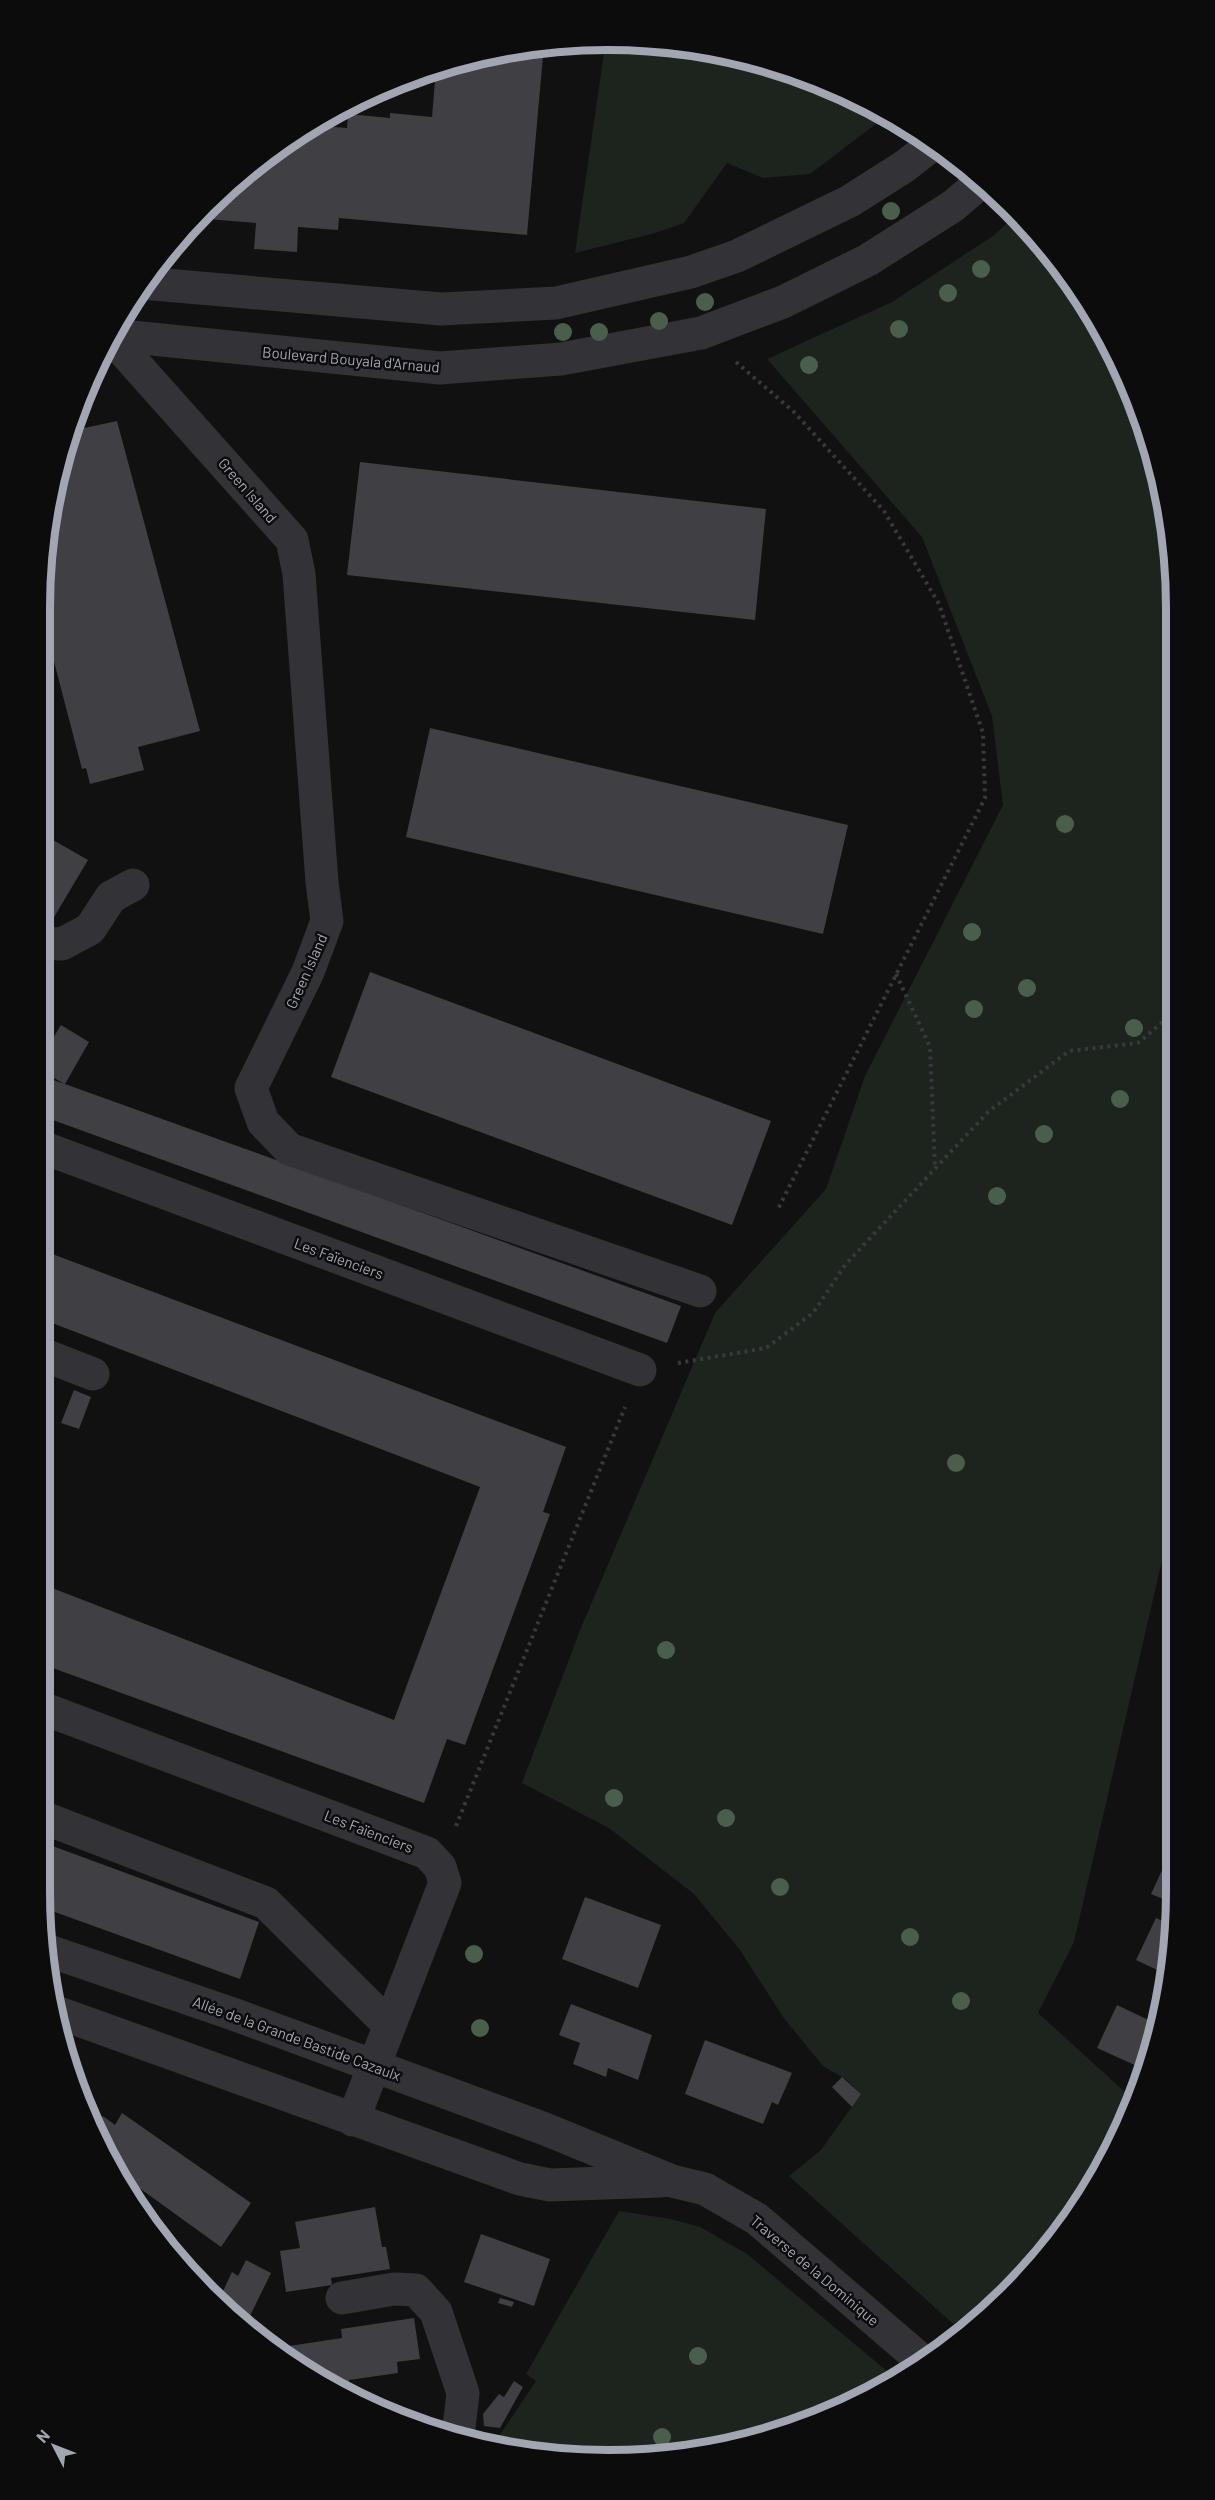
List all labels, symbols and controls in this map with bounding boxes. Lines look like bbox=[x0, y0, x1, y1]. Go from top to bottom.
street label: Boulevard Bouyala d'Arnaud bbox=[262, 342, 440, 376]
street label: Green Island bbox=[215, 454, 281, 526]
street label: Green Island bbox=[281, 931, 331, 1011]
street label: Les Faïenciers bbox=[292, 1234, 386, 1282]
street label: Les Faïenciers bbox=[322, 1806, 416, 1856]
street label: Allée de la Grande Bastide Cazaulx bbox=[191, 1992, 403, 2084]
street label: Traverse de la Dominique bbox=[747, 2211, 883, 2329]
north arrow bbox=[24, 2416, 84, 2476]
text: N bbox=[32, 2425, 53, 2446]

